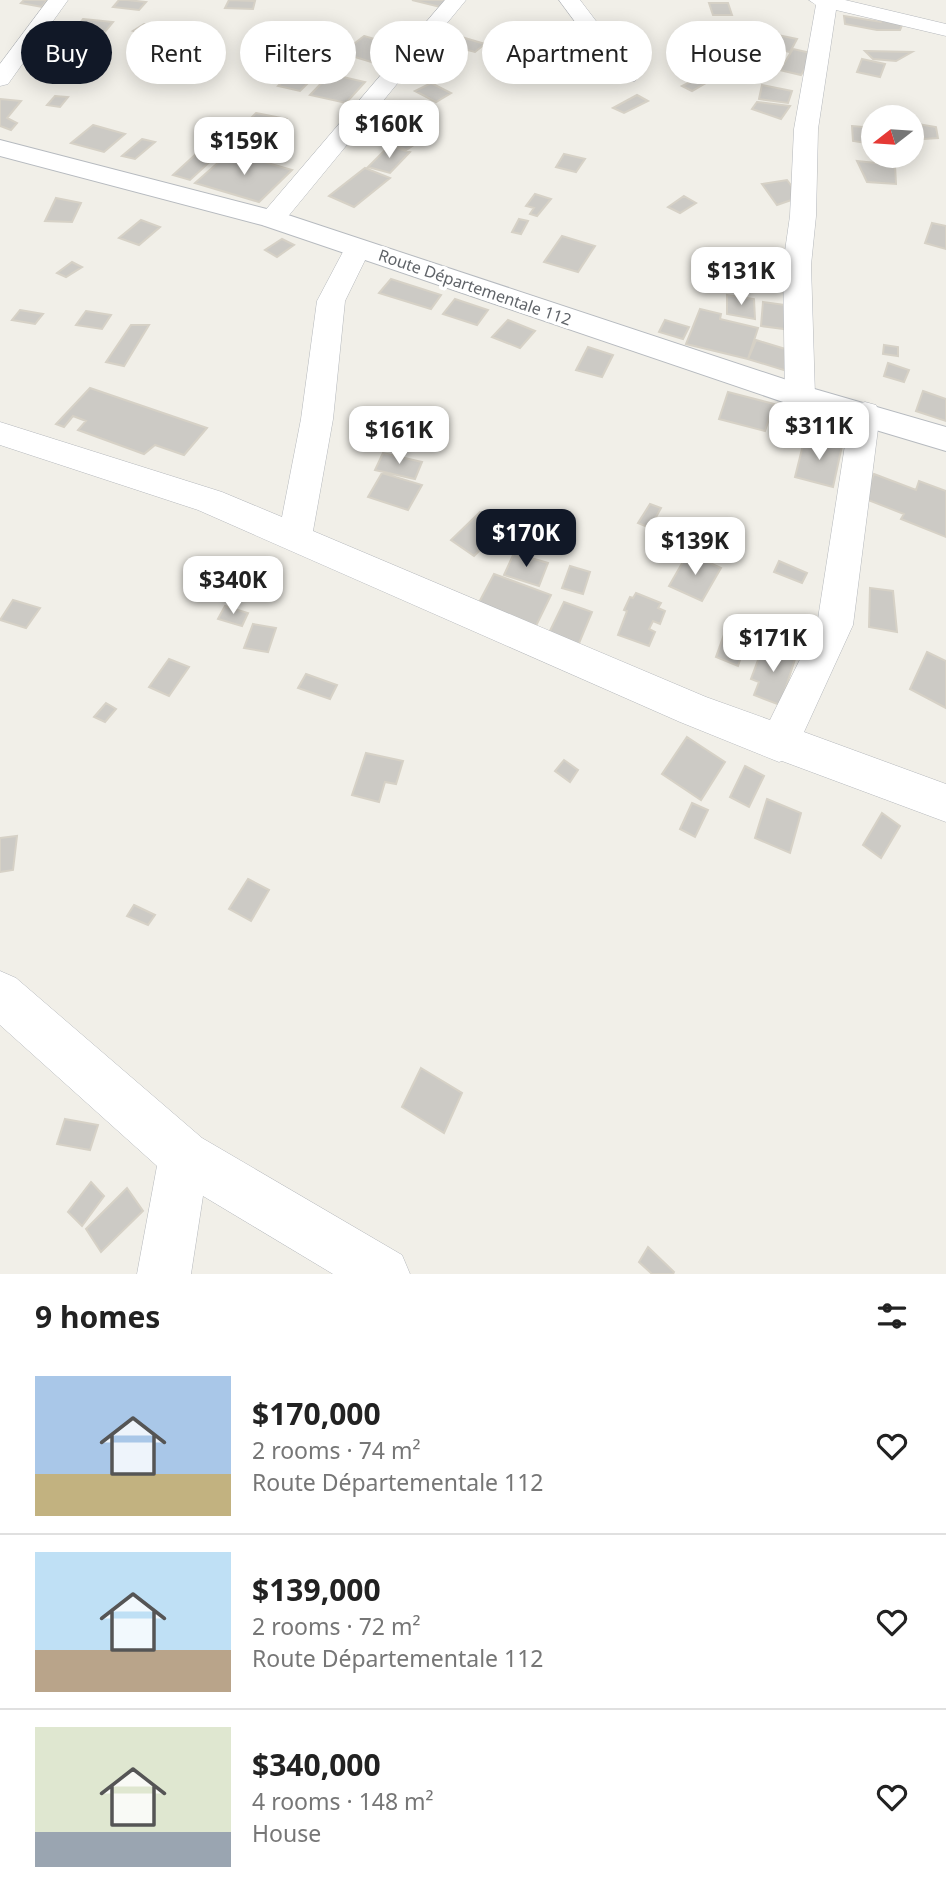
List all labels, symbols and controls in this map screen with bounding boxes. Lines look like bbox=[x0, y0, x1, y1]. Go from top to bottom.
chip: Buy bbox=[21, 21, 112, 84]
chip: Rent bbox=[126, 21, 226, 84]
chip: Filters bbox=[240, 21, 356, 84]
chip: New bbox=[370, 21, 468, 84]
chip: Apartment bbox=[482, 21, 652, 84]
chip: House bbox=[666, 21, 786, 84]
pin: $160K bbox=[340, 100, 438, 160]
north arrow bbox=[861, 105, 924, 168]
map controls bbox=[861, 105, 924, 168]
text: $160K bbox=[355, 107, 423, 139]
pin: $159K bbox=[195, 118, 293, 177]
text: $159K bbox=[210, 124, 278, 156]
street label: Route Départementale 112 bbox=[376, 244, 574, 330]
pin: $131K bbox=[692, 247, 790, 307]
text: $131K bbox=[707, 254, 775, 286]
pin: $311K bbox=[770, 402, 868, 462]
pin: $161K bbox=[350, 406, 448, 466]
text: $311K bbox=[785, 409, 853, 441]
text: $161K bbox=[365, 413, 433, 445]
pin: $170K bbox=[477, 510, 575, 569]
text: $170K bbox=[492, 516, 560, 548]
pin: $139K bbox=[646, 518, 744, 577]
text: $139K bbox=[661, 524, 729, 556]
pin: $340K bbox=[184, 556, 282, 616]
text: $340K bbox=[199, 563, 267, 595]
pin: $171K bbox=[724, 614, 822, 674]
text: $171K bbox=[739, 621, 807, 653]
text: 9 homes bbox=[35, 1296, 160, 1337]
icon: filters bbox=[873, 1297, 911, 1335]
text: $170,000 bbox=[252, 1393, 381, 1434]
icon: home bbox=[91, 1404, 175, 1488]
icon: heart bbox=[873, 1427, 911, 1465]
text: 2 rooms · 74 m² bbox=[252, 1434, 421, 1466]
text: Route Départementale 112 bbox=[252, 1466, 544, 1498]
text: $139,000 bbox=[252, 1569, 381, 1610]
icon: home bbox=[91, 1580, 175, 1664]
icon: heart bbox=[873, 1603, 911, 1641]
text: 2 rooms · 72 m² bbox=[252, 1610, 421, 1642]
text: Route Départementale 112 bbox=[252, 1642, 544, 1674]
text: $340,000 bbox=[252, 1744, 381, 1785]
icon: home bbox=[91, 1755, 175, 1839]
icon: heart bbox=[873, 1778, 911, 1816]
text: 4 rooms · 148 m² bbox=[252, 1785, 434, 1817]
text: House bbox=[252, 1817, 321, 1849]

